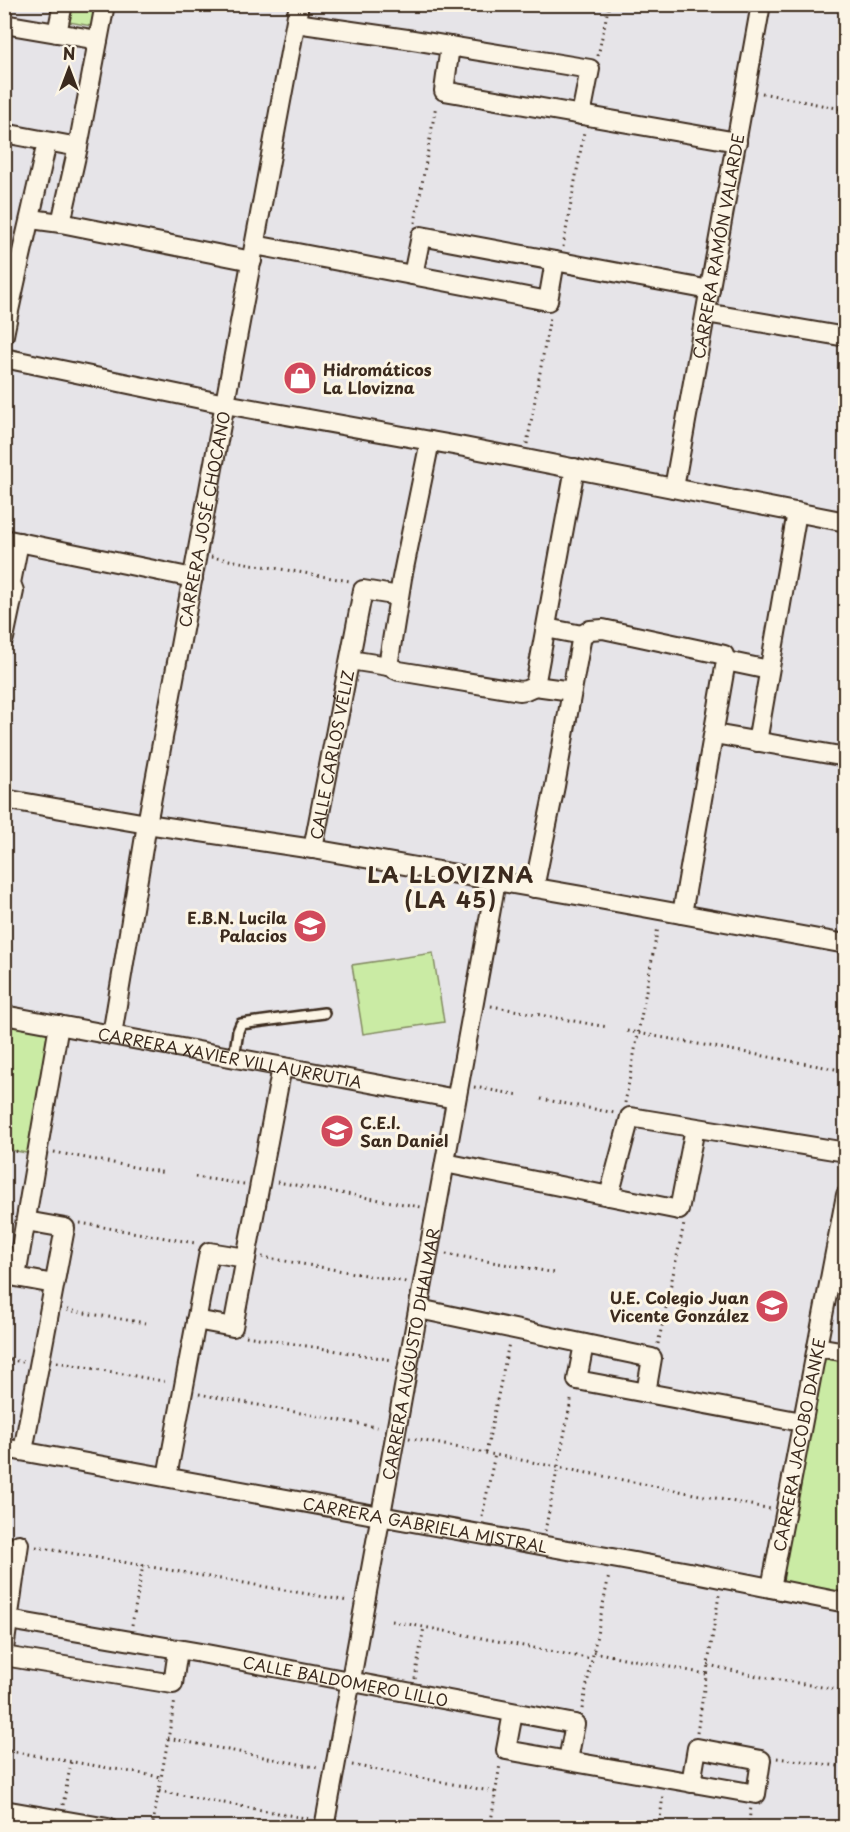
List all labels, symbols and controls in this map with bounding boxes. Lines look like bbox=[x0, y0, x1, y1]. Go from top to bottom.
north arrow bbox=[39, 39, 99, 99]
text: N bbox=[63, 41, 75, 65]
street label: CARRERA RAMÓN VALARDE bbox=[685, 131, 750, 361]
place label: Hidromáticos La Llovizna bbox=[323, 357, 432, 399]
shop icon: Hidromáticos La Llovizna bbox=[282, 360, 318, 396]
street label: CARRERA JOSÉ CHOCANO bbox=[172, 409, 235, 629]
street label: CALLE CARLOS VÉLIZ bbox=[303, 668, 359, 841]
district label: LA LLOVIZNA (LA 45) bbox=[367, 857, 535, 915]
place label: E.B.N. Lucila Palacios bbox=[187, 905, 287, 947]
school or university icon: E.B.N. Lucila Palacios bbox=[292, 908, 328, 944]
street label: CARRERA XAVIER VILLAURRUTIA bbox=[96, 1021, 364, 1093]
place label: C.E.I. San Daniel bbox=[360, 1110, 448, 1152]
school or university icon: C.E.I. San Daniel bbox=[319, 1113, 355, 1149]
street label: CARRERA AUGUSTO DHALMAR bbox=[375, 1226, 445, 1482]
place label: U.E. Colegio Juan Vicente González bbox=[610, 1285, 749, 1327]
school or university icon: U.E. Colegio Juan Vicente González bbox=[754, 1288, 790, 1324]
street label: CARRERA JACOBO DANKE bbox=[766, 1336, 830, 1553]
street label: CARRERA GABRIELA MISTRAL bbox=[301, 1490, 550, 1558]
street label: CALLE BALDOMERO LILLO bbox=[241, 1649, 450, 1712]

